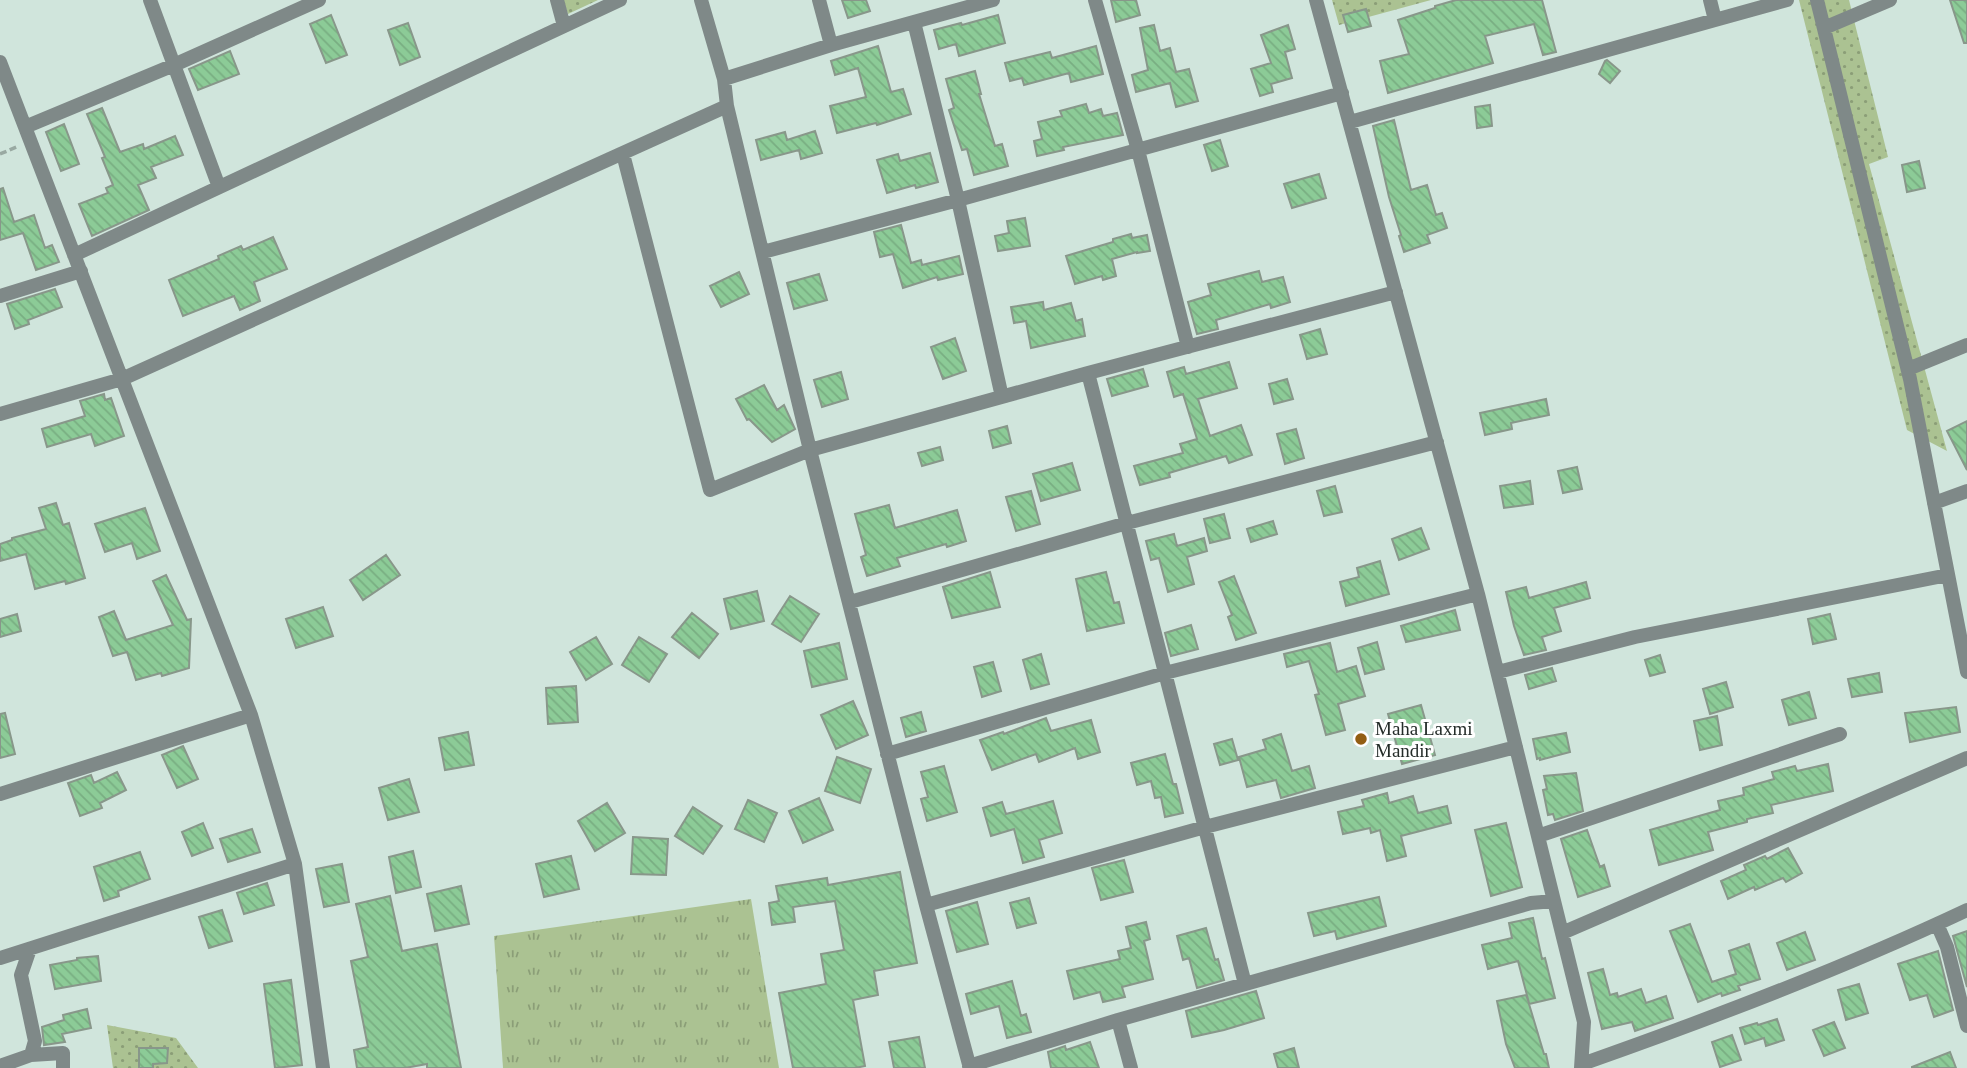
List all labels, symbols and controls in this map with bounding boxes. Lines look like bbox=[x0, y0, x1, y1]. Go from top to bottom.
place label: Maha Laxmi Mandir bbox=[1375, 718, 1473, 761]
marker: Maha Laxmi Mandir bbox=[1353, 731, 1369, 747]

